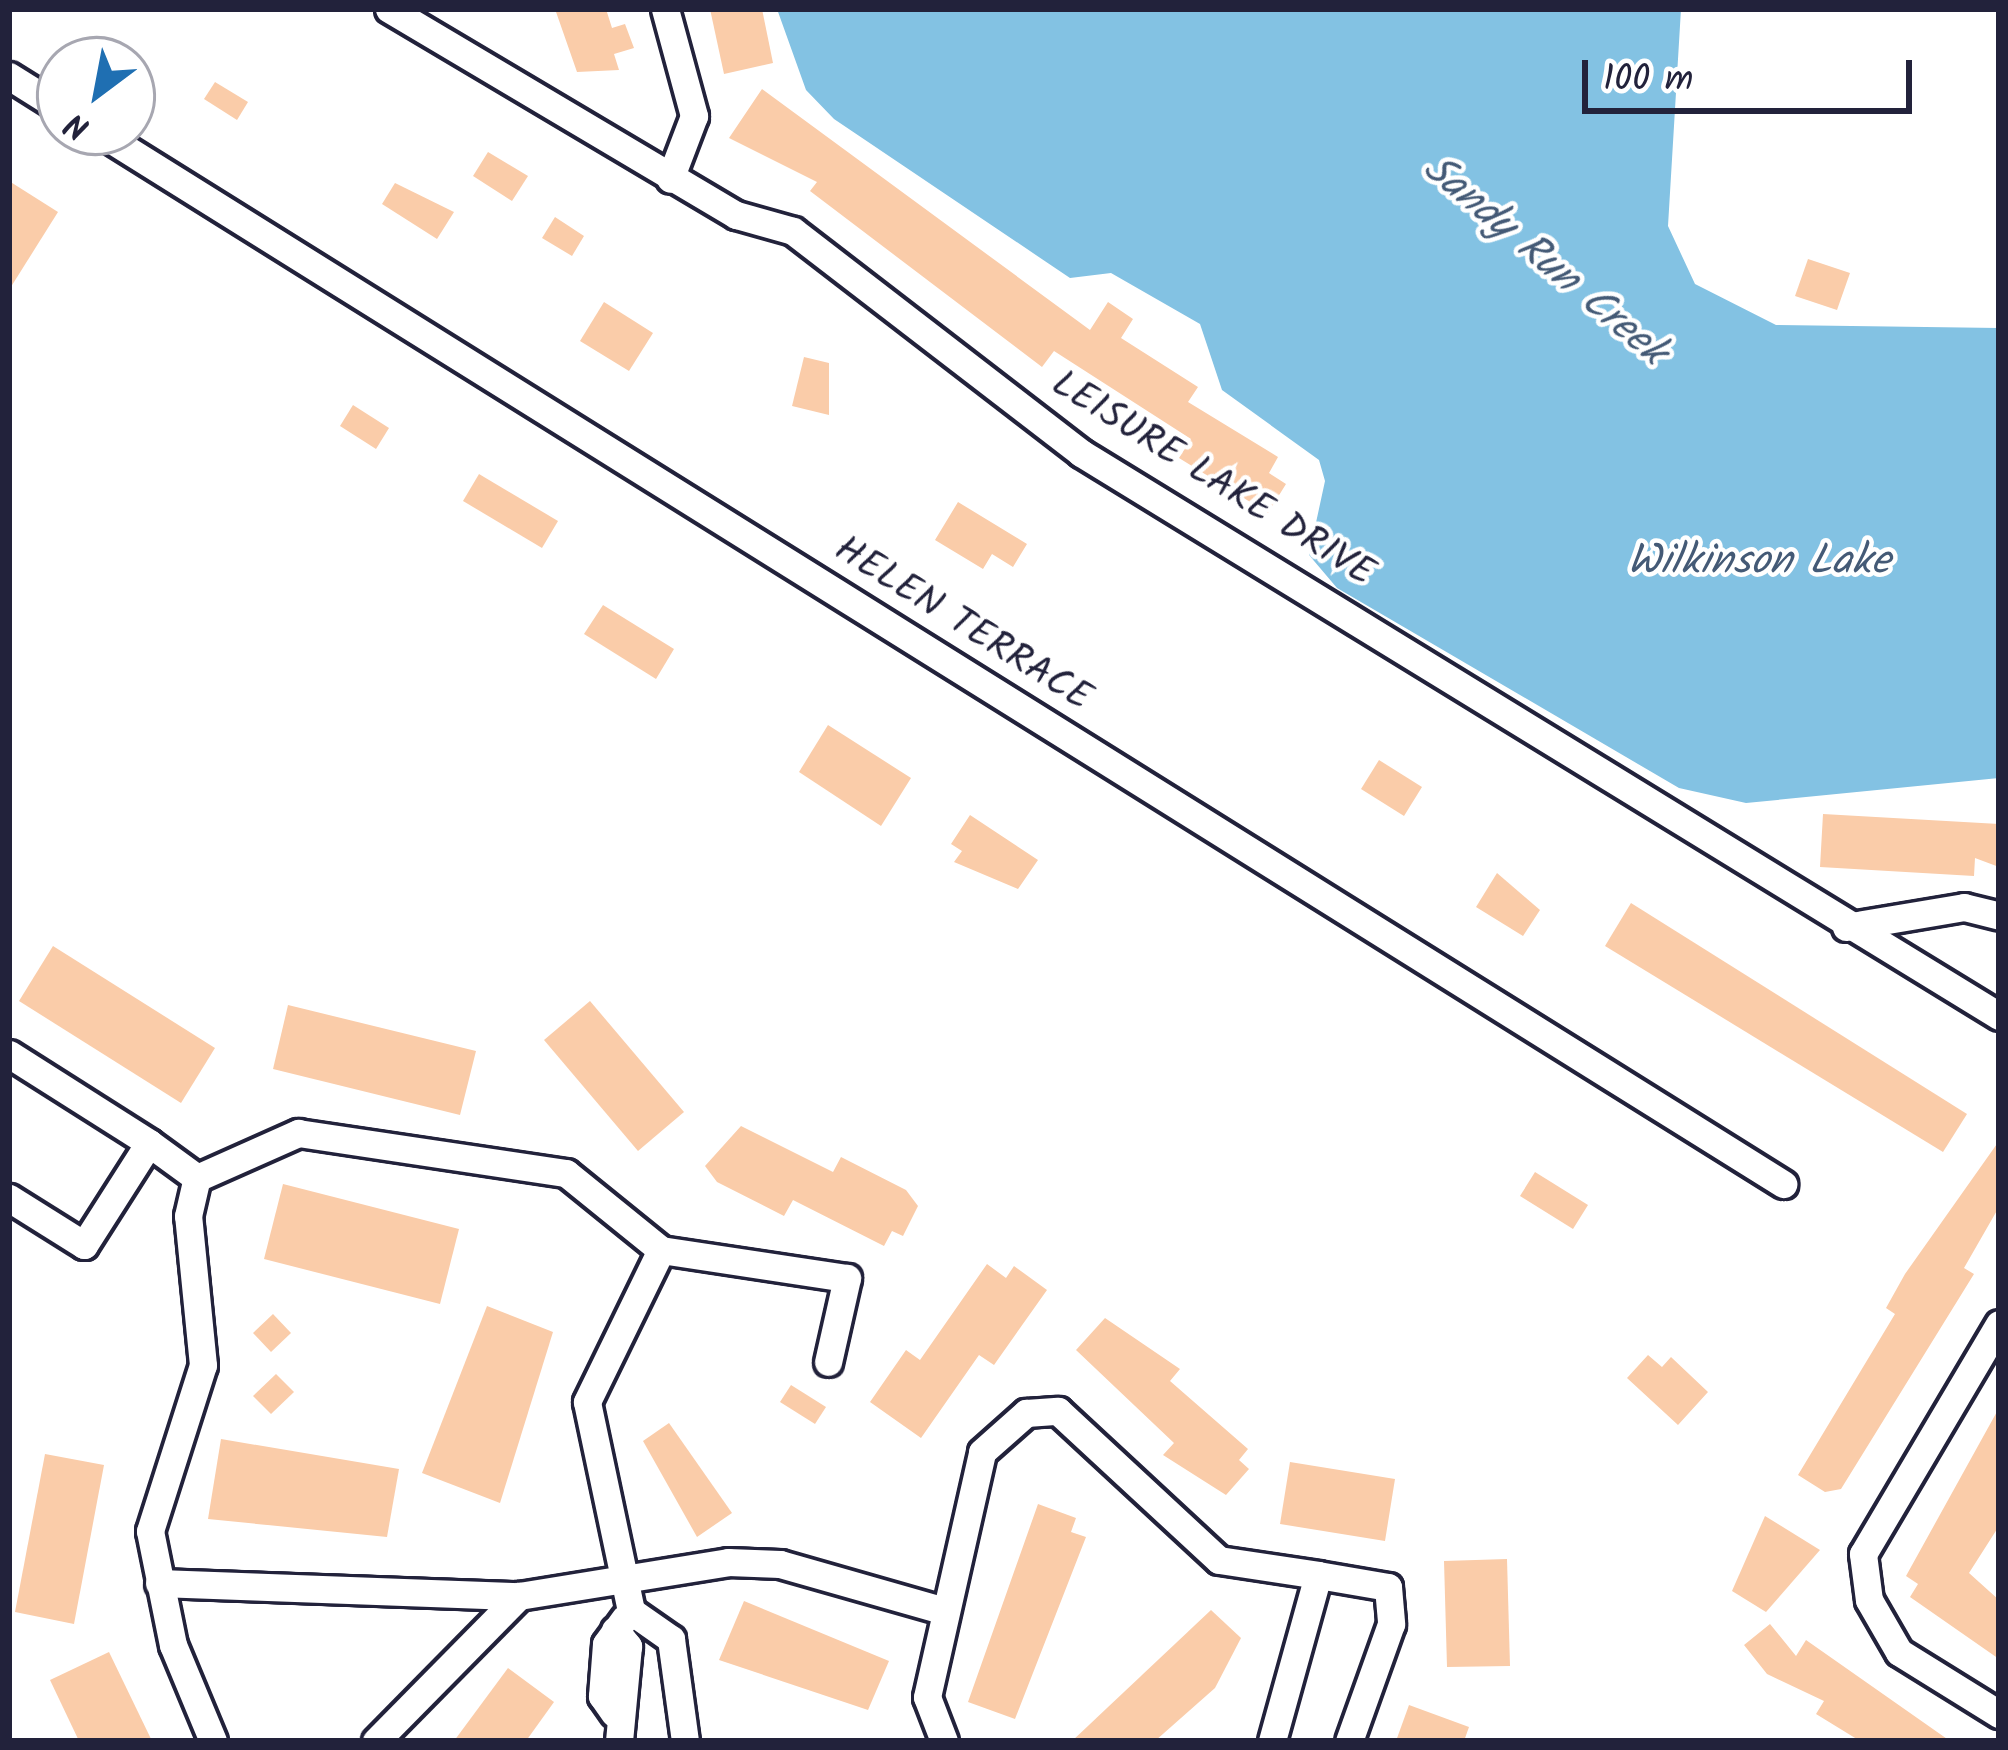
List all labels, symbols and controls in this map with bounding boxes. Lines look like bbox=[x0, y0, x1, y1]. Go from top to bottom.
north arrow bbox=[36, 36, 156, 156]
scale bar bbox=[1588, 36, 1918, 110]
text: 100 m bbox=[1603, 52, 1693, 109]
text: N bbox=[55, 96, 101, 152]
water label: Sandy Run Creek bbox=[1412, 145, 1676, 377]
street label: LEISURE LAKE DRIVE bbox=[1042, 362, 1382, 598]
street label: HELEN TERRACE bbox=[825, 527, 1099, 723]
water label: Wilkinson Lake bbox=[1628, 537, 1890, 587]

